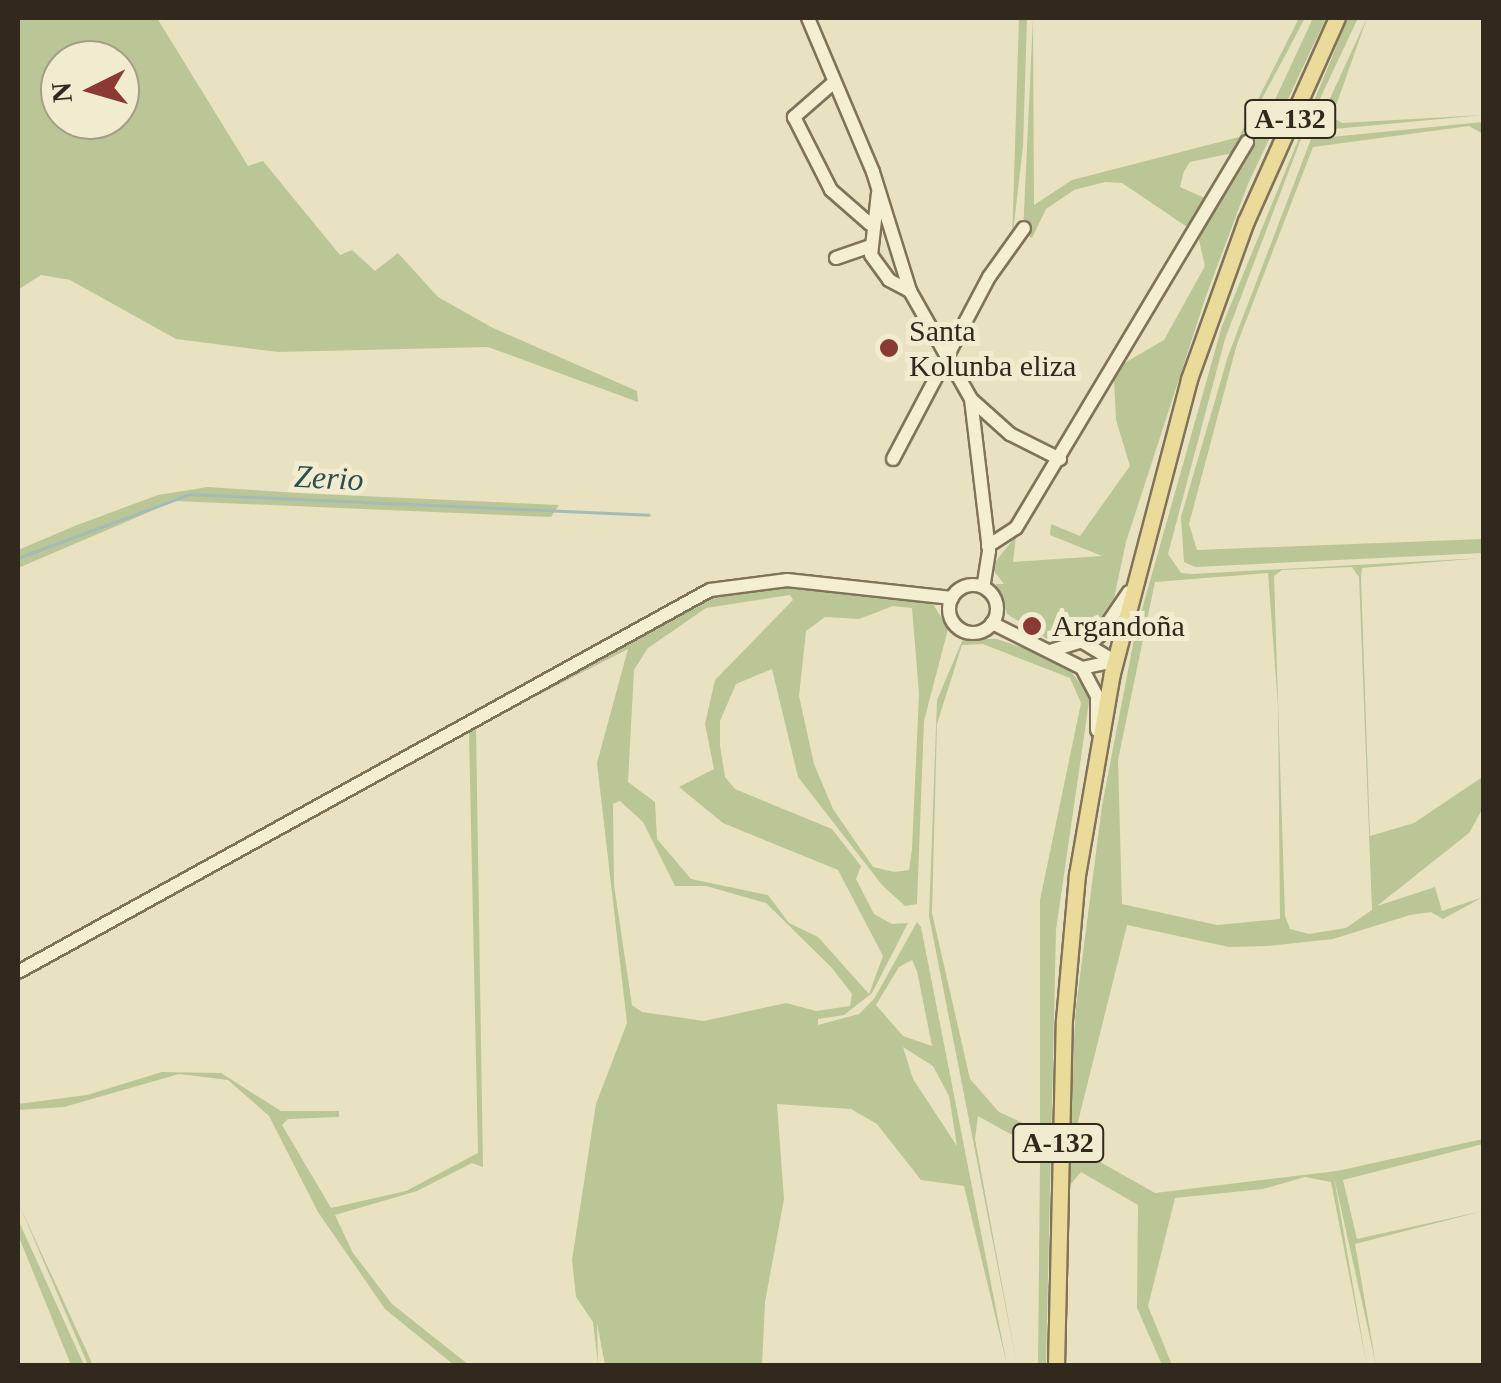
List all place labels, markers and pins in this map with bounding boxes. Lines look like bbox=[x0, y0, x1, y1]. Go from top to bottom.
place label: Santa Kolunba eliza bbox=[909, 313, 1076, 384]
marker: Santa Kolunba eliza bbox=[878, 337, 900, 359]
place label: Argandoña bbox=[1052, 608, 1185, 644]
marker: Argandoña bbox=[1021, 615, 1043, 637]

